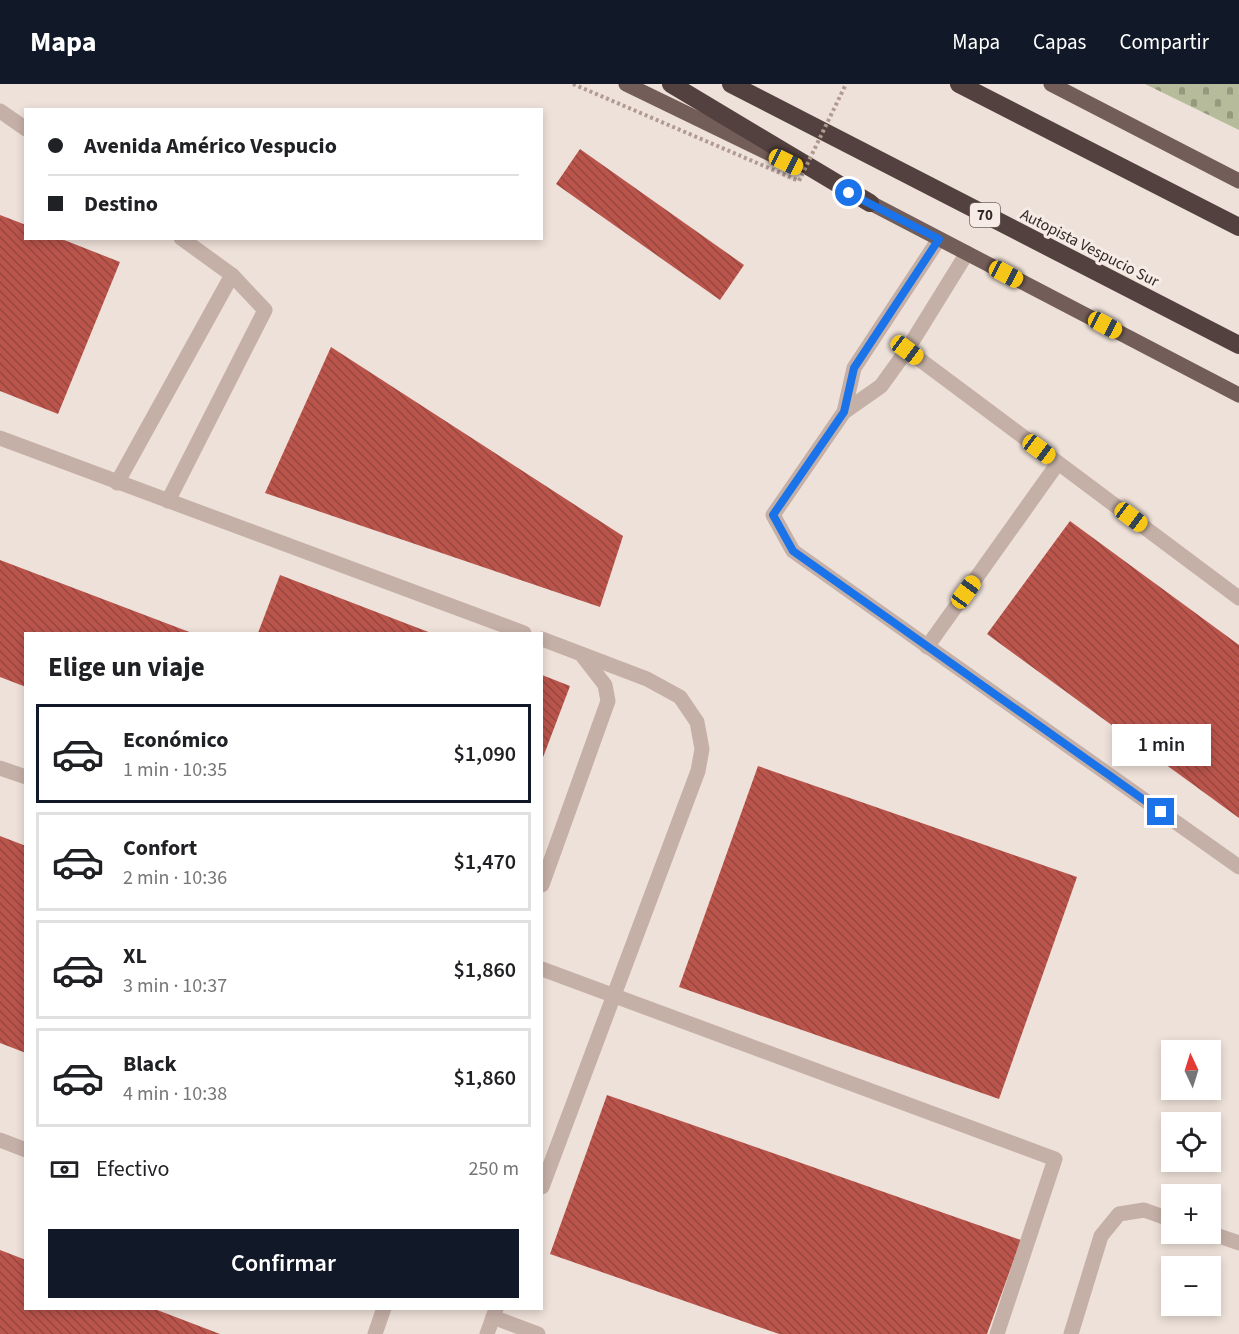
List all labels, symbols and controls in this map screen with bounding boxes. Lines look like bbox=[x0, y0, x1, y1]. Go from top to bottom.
text: Mapa bbox=[30, 22, 97, 62]
text: Mapa bbox=[952, 27, 1000, 57]
text: Capas bbox=[1033, 27, 1086, 57]
text: Compartir bbox=[1119, 27, 1209, 57]
text: Avenida Américo Vespucio bbox=[84, 130, 337, 162]
car bbox=[766, 146, 806, 178]
route start bbox=[835, 179, 862, 206]
text: Destino bbox=[84, 188, 158, 220]
road number: 70 bbox=[970, 203, 1000, 227]
street label: Autopista Vespucio Sur bbox=[1016, 203, 1163, 293]
car bbox=[986, 258, 1026, 290]
car bbox=[1085, 309, 1125, 341]
car bbox=[887, 332, 927, 368]
car bbox=[1019, 431, 1059, 467]
car bbox=[1111, 499, 1151, 535]
car bbox=[948, 572, 984, 612]
text: Elige un viaje bbox=[48, 648, 205, 687]
text: Económico bbox=[123, 724, 228, 756]
callout: 1 min bbox=[1112, 725, 1210, 767]
icon: car bbox=[51, 727, 105, 781]
text: 1 min bbox=[1138, 731, 1185, 759]
text: $1,090 bbox=[454, 738, 516, 770]
text: 1 min · 10:35 bbox=[123, 756, 227, 784]
route end bbox=[1147, 798, 1174, 825]
text: Confort bbox=[123, 832, 197, 864]
icon: car bbox=[51, 835, 105, 889]
text: $1,470 bbox=[454, 846, 516, 878]
text: 2 min · 10:36 bbox=[123, 864, 227, 892]
text: XL bbox=[123, 940, 147, 972]
icon: car bbox=[51, 943, 105, 997]
text: $1,860 bbox=[454, 954, 516, 986]
text: 3 min · 10:37 bbox=[123, 972, 227, 1000]
north arrow bbox=[1161, 1040, 1221, 1100]
map controls bbox=[1161, 1040, 1221, 1316]
text: Black bbox=[123, 1048, 177, 1080]
icon: car bbox=[51, 1051, 105, 1105]
text: $1,860 bbox=[454, 1062, 516, 1094]
text: 4 min · 10:38 bbox=[123, 1080, 227, 1108]
button: locate bbox=[1161, 1112, 1221, 1172]
icon: cash bbox=[48, 1153, 81, 1186]
text: Efectivo bbox=[96, 1153, 170, 1185]
text: 250 m bbox=[469, 1155, 519, 1183]
button: + bbox=[1161, 1184, 1221, 1244]
button: Confirmar bbox=[48, 1229, 519, 1298]
button: − bbox=[1161, 1256, 1221, 1316]

